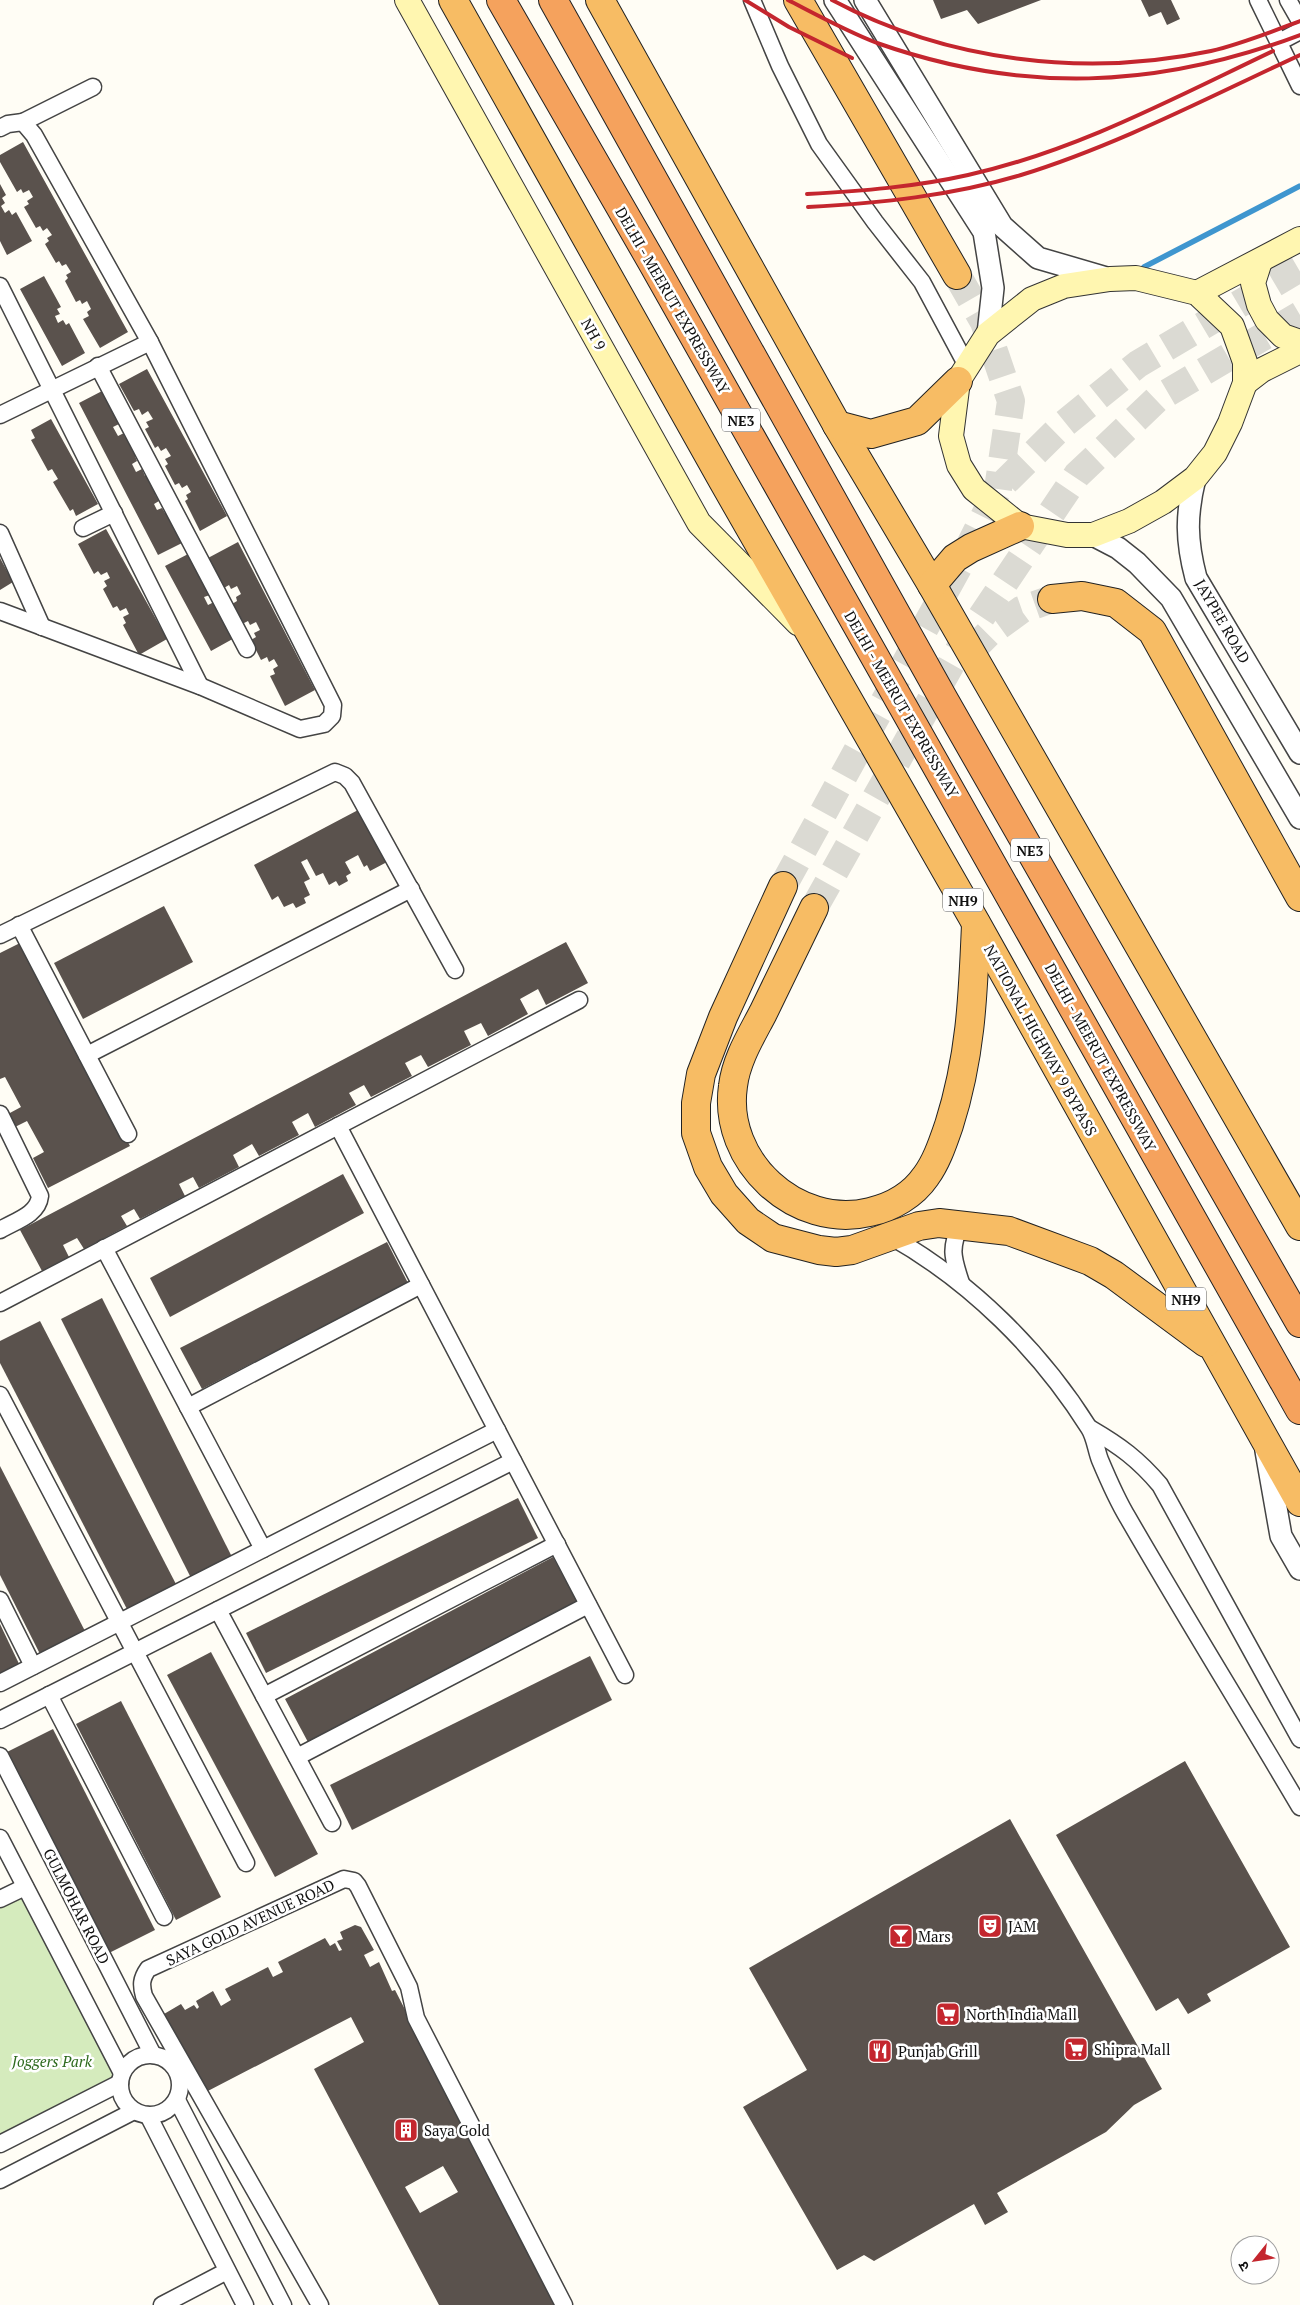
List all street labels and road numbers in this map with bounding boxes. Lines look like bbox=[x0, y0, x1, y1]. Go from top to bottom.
street label: DELHI - MEERUT EXPRESSWAY bbox=[611, 203, 735, 397]
street label: NH 9 bbox=[577, 314, 611, 354]
road number: NE3 bbox=[722, 408, 760, 432]
street label: JAYPEE ROAD bbox=[1191, 575, 1255, 667]
street label: DELHI - MEERUT EXPRESSWAY bbox=[840, 607, 964, 801]
road number: NE3 bbox=[1011, 838, 1049, 862]
road number: NH9 bbox=[943, 888, 983, 912]
street label: NATIONAL HIGHWAY 9 BYPASS bbox=[980, 941, 1102, 1139]
street label: DELHI - MEERUT EXPRESSWAY bbox=[1041, 959, 1161, 1155]
road number: NH9 bbox=[1166, 1288, 1206, 1310]
street label: GULMOHAR ROAD bbox=[39, 1845, 115, 1967]
street label: SAYA GOLD AVENUE ROAD bbox=[162, 1874, 338, 1970]

